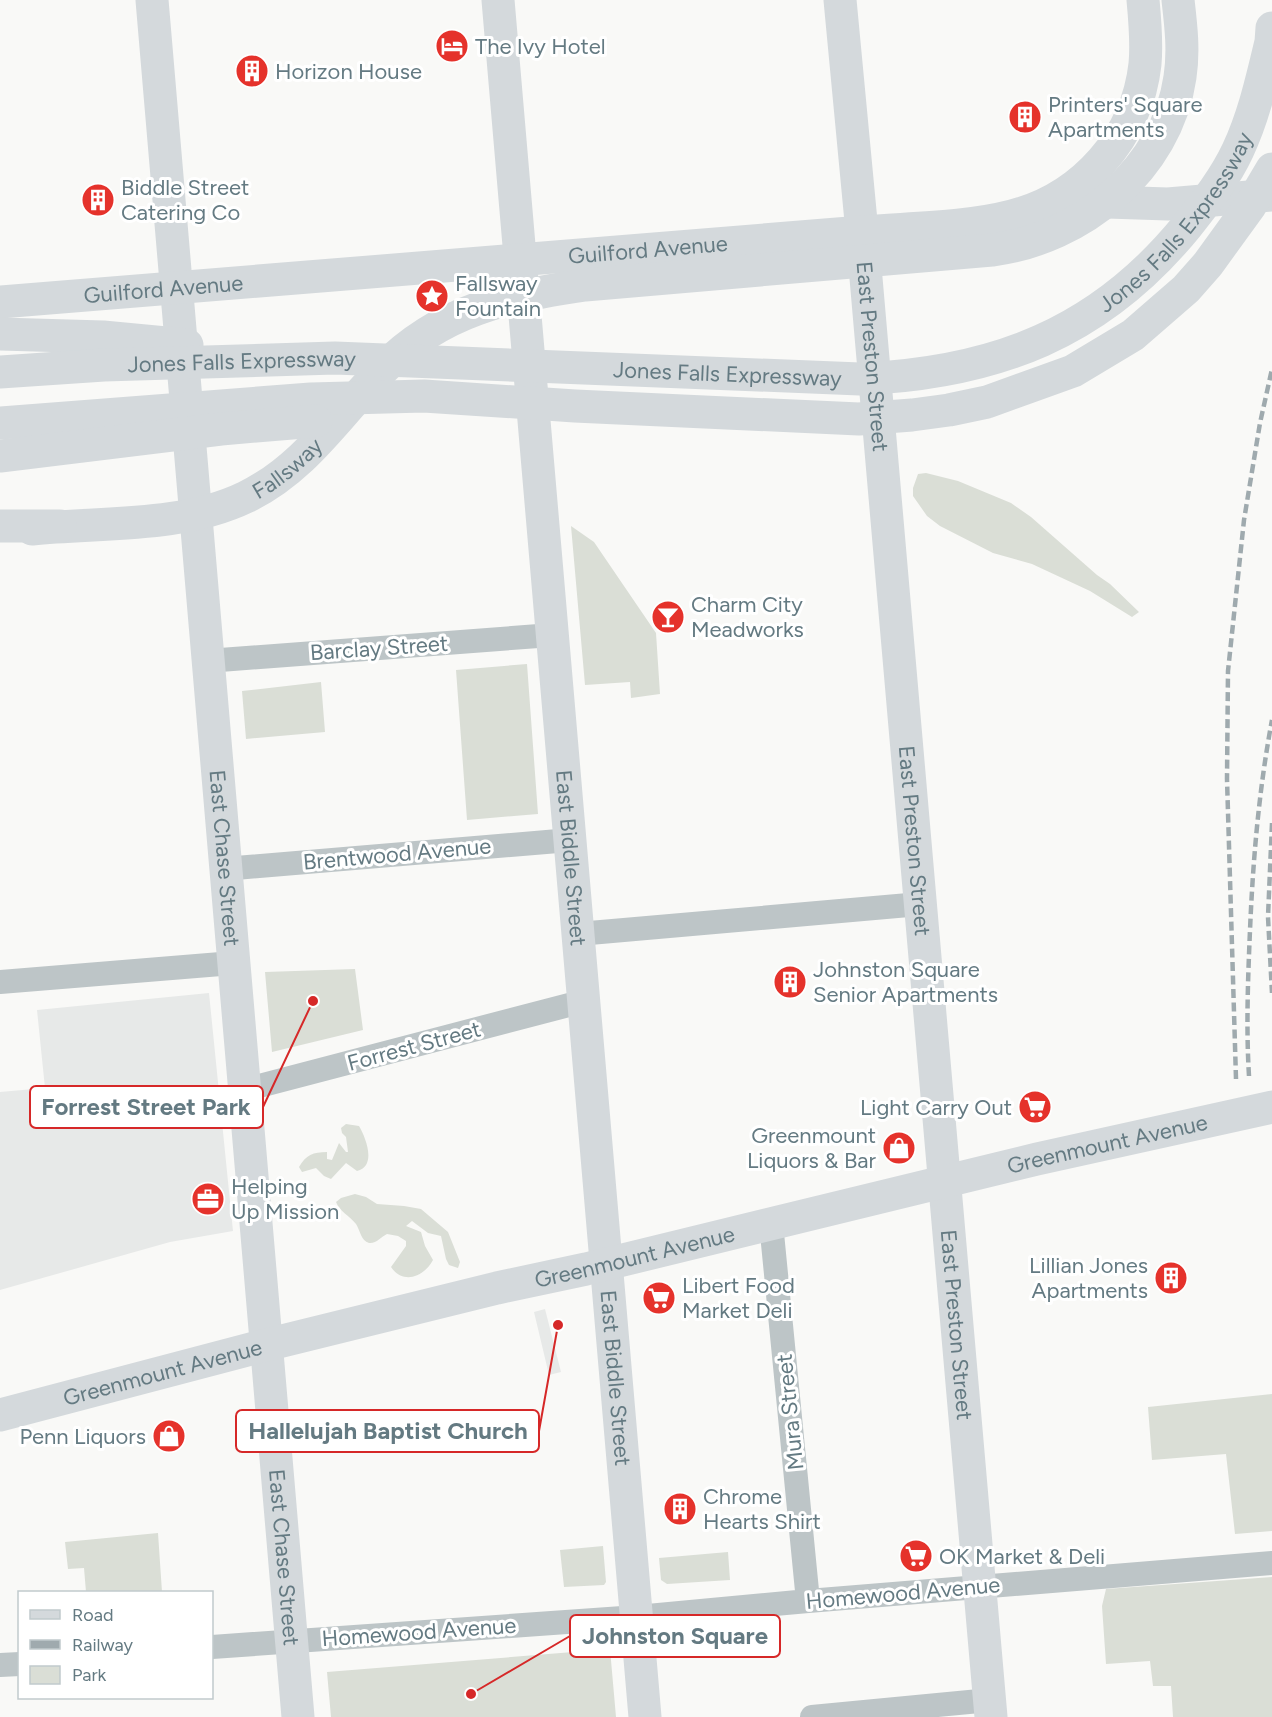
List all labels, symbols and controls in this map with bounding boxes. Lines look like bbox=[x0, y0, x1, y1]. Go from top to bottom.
hotel icon: The Ivy Hotel bbox=[434, 28, 470, 64]
place label: The Ivy Hotel bbox=[475, 33, 606, 60]
building icon: Horizon House bbox=[234, 53, 270, 89]
place label: Horizon House bbox=[275, 58, 422, 85]
place label: Printers' Square Apartments bbox=[1048, 91, 1202, 143]
building icon: Printers' Square Apartments bbox=[1007, 99, 1043, 135]
street label: Jones Falls Expressway bbox=[1093, 128, 1258, 318]
place label: Biddle Street Catering Co bbox=[121, 174, 249, 226]
building icon: Biddle Street Catering Co bbox=[80, 182, 116, 218]
street label: Guilford Avenue bbox=[567, 229, 729, 269]
street label: East Preston Street bbox=[851, 260, 895, 453]
street label: Guilford Avenue bbox=[83, 269, 244, 309]
place label: Fallsway Fountain bbox=[455, 270, 541, 322]
place icon: Fallsway Fountain bbox=[414, 278, 450, 314]
street label: Jones Falls Expressway bbox=[127, 344, 357, 378]
street label: Jones Falls Expressway bbox=[613, 356, 843, 392]
street label: Fallsway bbox=[247, 432, 328, 505]
place label: Charm City Meadworks bbox=[691, 591, 804, 643]
bar icon: Charm City Meadworks bbox=[650, 599, 686, 635]
street label: Barclay Street bbox=[309, 630, 449, 666]
street label: East Preston Street bbox=[893, 744, 937, 937]
street label: East Chase Street bbox=[204, 769, 246, 947]
street label: East Biddle Street bbox=[550, 769, 592, 947]
street label: Brentwood Avenue bbox=[302, 832, 492, 876]
place label: Johnston Square Senior Apartments bbox=[813, 956, 998, 1008]
building icon: Johnston Square Senior Apartments bbox=[772, 964, 808, 1000]
street label: Forrest Street bbox=[344, 1015, 484, 1077]
callout: Forrest Street Park bbox=[30, 1086, 263, 1128]
supermarket icon: Light Carry Out bbox=[1017, 1089, 1053, 1125]
text: Forrest Street Park bbox=[41, 1092, 251, 1121]
place label: Light Carry Out bbox=[860, 1094, 1012, 1121]
street label: Greenmount Avenue bbox=[1004, 1108, 1210, 1179]
place label: Greenmount Liquors & Bar bbox=[747, 1122, 877, 1174]
shop icon: Greenmount Liquors & Bar bbox=[881, 1130, 917, 1166]
place label: Helping Up Mission bbox=[231, 1173, 339, 1225]
office icon: Helping Up Mission bbox=[190, 1181, 226, 1217]
street label: Greenmount Avenue bbox=[532, 1220, 737, 1293]
street label: East Preston Street bbox=[935, 1229, 979, 1421]
place label: Lillian Jones Apartments bbox=[1029, 1252, 1148, 1304]
building icon: Lillian Jones Apartments bbox=[1153, 1260, 1189, 1296]
place label: Libert Food Market Deli bbox=[682, 1272, 795, 1324]
supermarket icon: Libert Food Market Deli bbox=[641, 1280, 677, 1316]
street label: East Biddle Street bbox=[595, 1289, 637, 1467]
street label: Greenmount Avenue bbox=[60, 1333, 265, 1411]
street label: Mura Street bbox=[770, 1353, 810, 1471]
callout: Hallelujah Baptist Church bbox=[236, 1410, 539, 1452]
text: Hallelujah Baptist Church bbox=[248, 1416, 528, 1445]
shop icon: Penn Liquors bbox=[151, 1418, 187, 1454]
place label: Penn Liquors bbox=[19, 1423, 146, 1450]
street label: East Chase Street bbox=[263, 1468, 305, 1647]
place label: Chrome Hearts Shirt bbox=[703, 1483, 821, 1535]
building icon: Chrome Hearts Shirt bbox=[662, 1491, 698, 1527]
supermarket icon: OK Market & Deli bbox=[898, 1538, 934, 1574]
place label: OK Market & Deli bbox=[939, 1543, 1105, 1570]
street label: Homewood Avenue bbox=[805, 1571, 1001, 1615]
legend bbox=[18, 1591, 213, 1699]
text: Road bbox=[72, 1604, 113, 1626]
street label: Homewood Avenue bbox=[321, 1612, 517, 1652]
callout: Johnston Square bbox=[570, 1615, 780, 1657]
text: Johnston Square bbox=[582, 1621, 768, 1650]
text: Railway bbox=[72, 1634, 134, 1656]
text: Park bbox=[72, 1664, 107, 1686]

